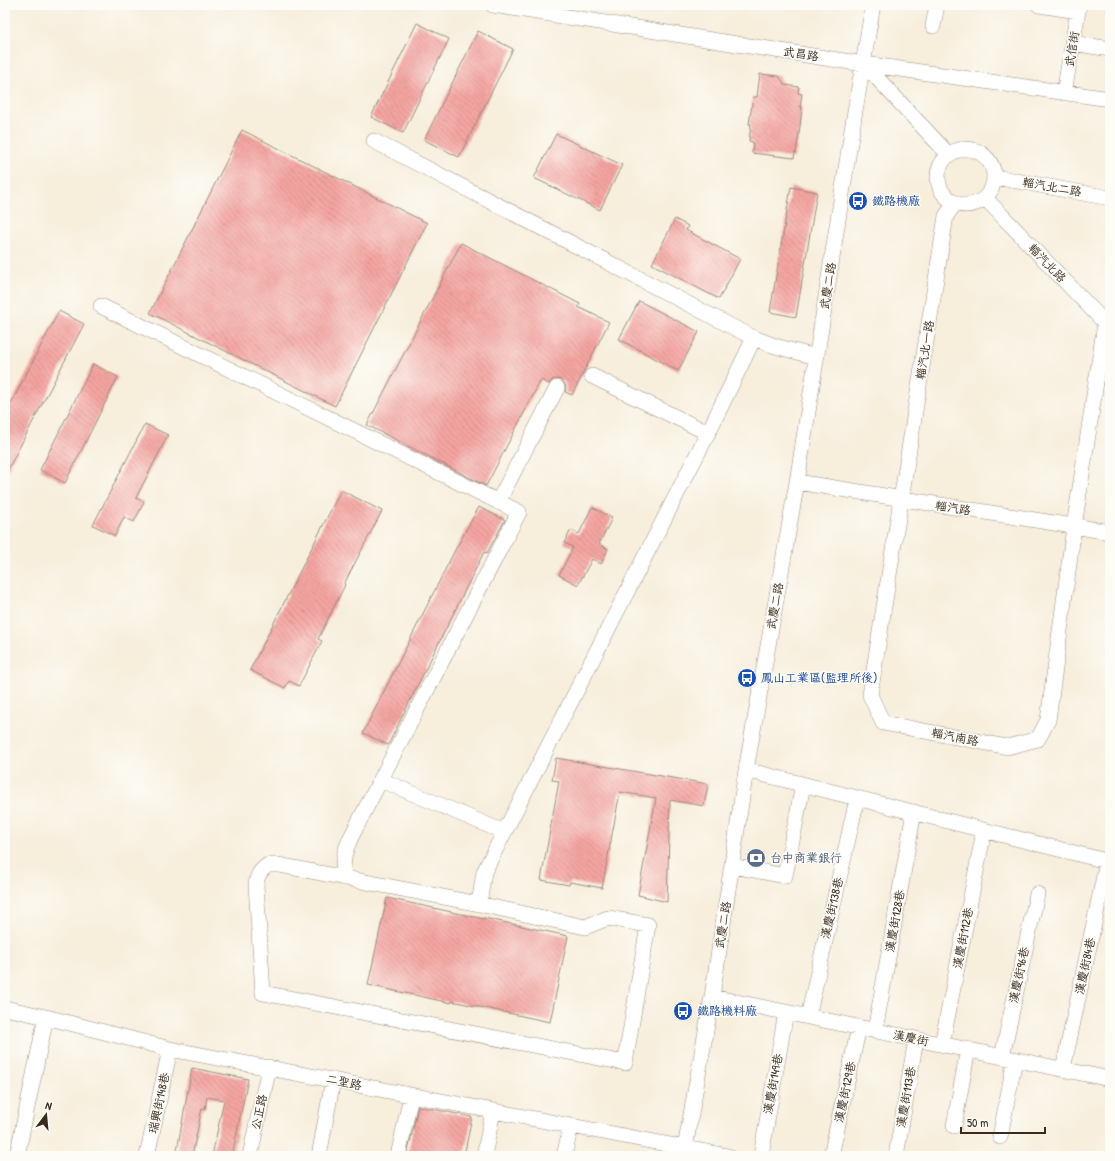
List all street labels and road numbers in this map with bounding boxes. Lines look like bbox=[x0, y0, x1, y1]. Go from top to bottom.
street label: 武信街 bbox=[1060, 30, 1083, 68]
street label: 武昌路 bbox=[782, 42, 820, 65]
street label: 輜汽北二路 bbox=[1021, 173, 1083, 200]
street label: 輜汽北路 bbox=[1025, 239, 1070, 286]
street label: 武慶二路 bbox=[815, 261, 840, 311]
street label: 輜汽北一路 bbox=[911, 319, 938, 381]
street label: 輜汽路 bbox=[934, 496, 972, 519]
street label: 武慶二路 bbox=[762, 581, 787, 631]
street label: 輜汽南路 bbox=[930, 724, 980, 749]
street label: 漢慶街138巷 bbox=[816, 875, 847, 940]
street label: 漢慶街128巷 bbox=[881, 888, 908, 953]
street label: 武慶二路 bbox=[710, 900, 735, 950]
street label: 漢慶街112巷 bbox=[948, 906, 977, 970]
street label: 漢慶街84巷 bbox=[1070, 936, 1099, 996]
street label: 漢慶街96巷 bbox=[1004, 945, 1033, 1005]
street label: 漢慶街 bbox=[892, 1025, 930, 1050]
street label: 漢慶街149巷 bbox=[759, 1052, 786, 1116]
street label: 漢慶街129巷 bbox=[830, 1060, 859, 1124]
street label: 漢慶街113巷 bbox=[892, 1065, 919, 1129]
street label: 二聖路 bbox=[325, 1069, 363, 1094]
street label: 瑞興街148巷 bbox=[144, 1071, 173, 1135]
street label: 公正路 bbox=[246, 1093, 271, 1131]

